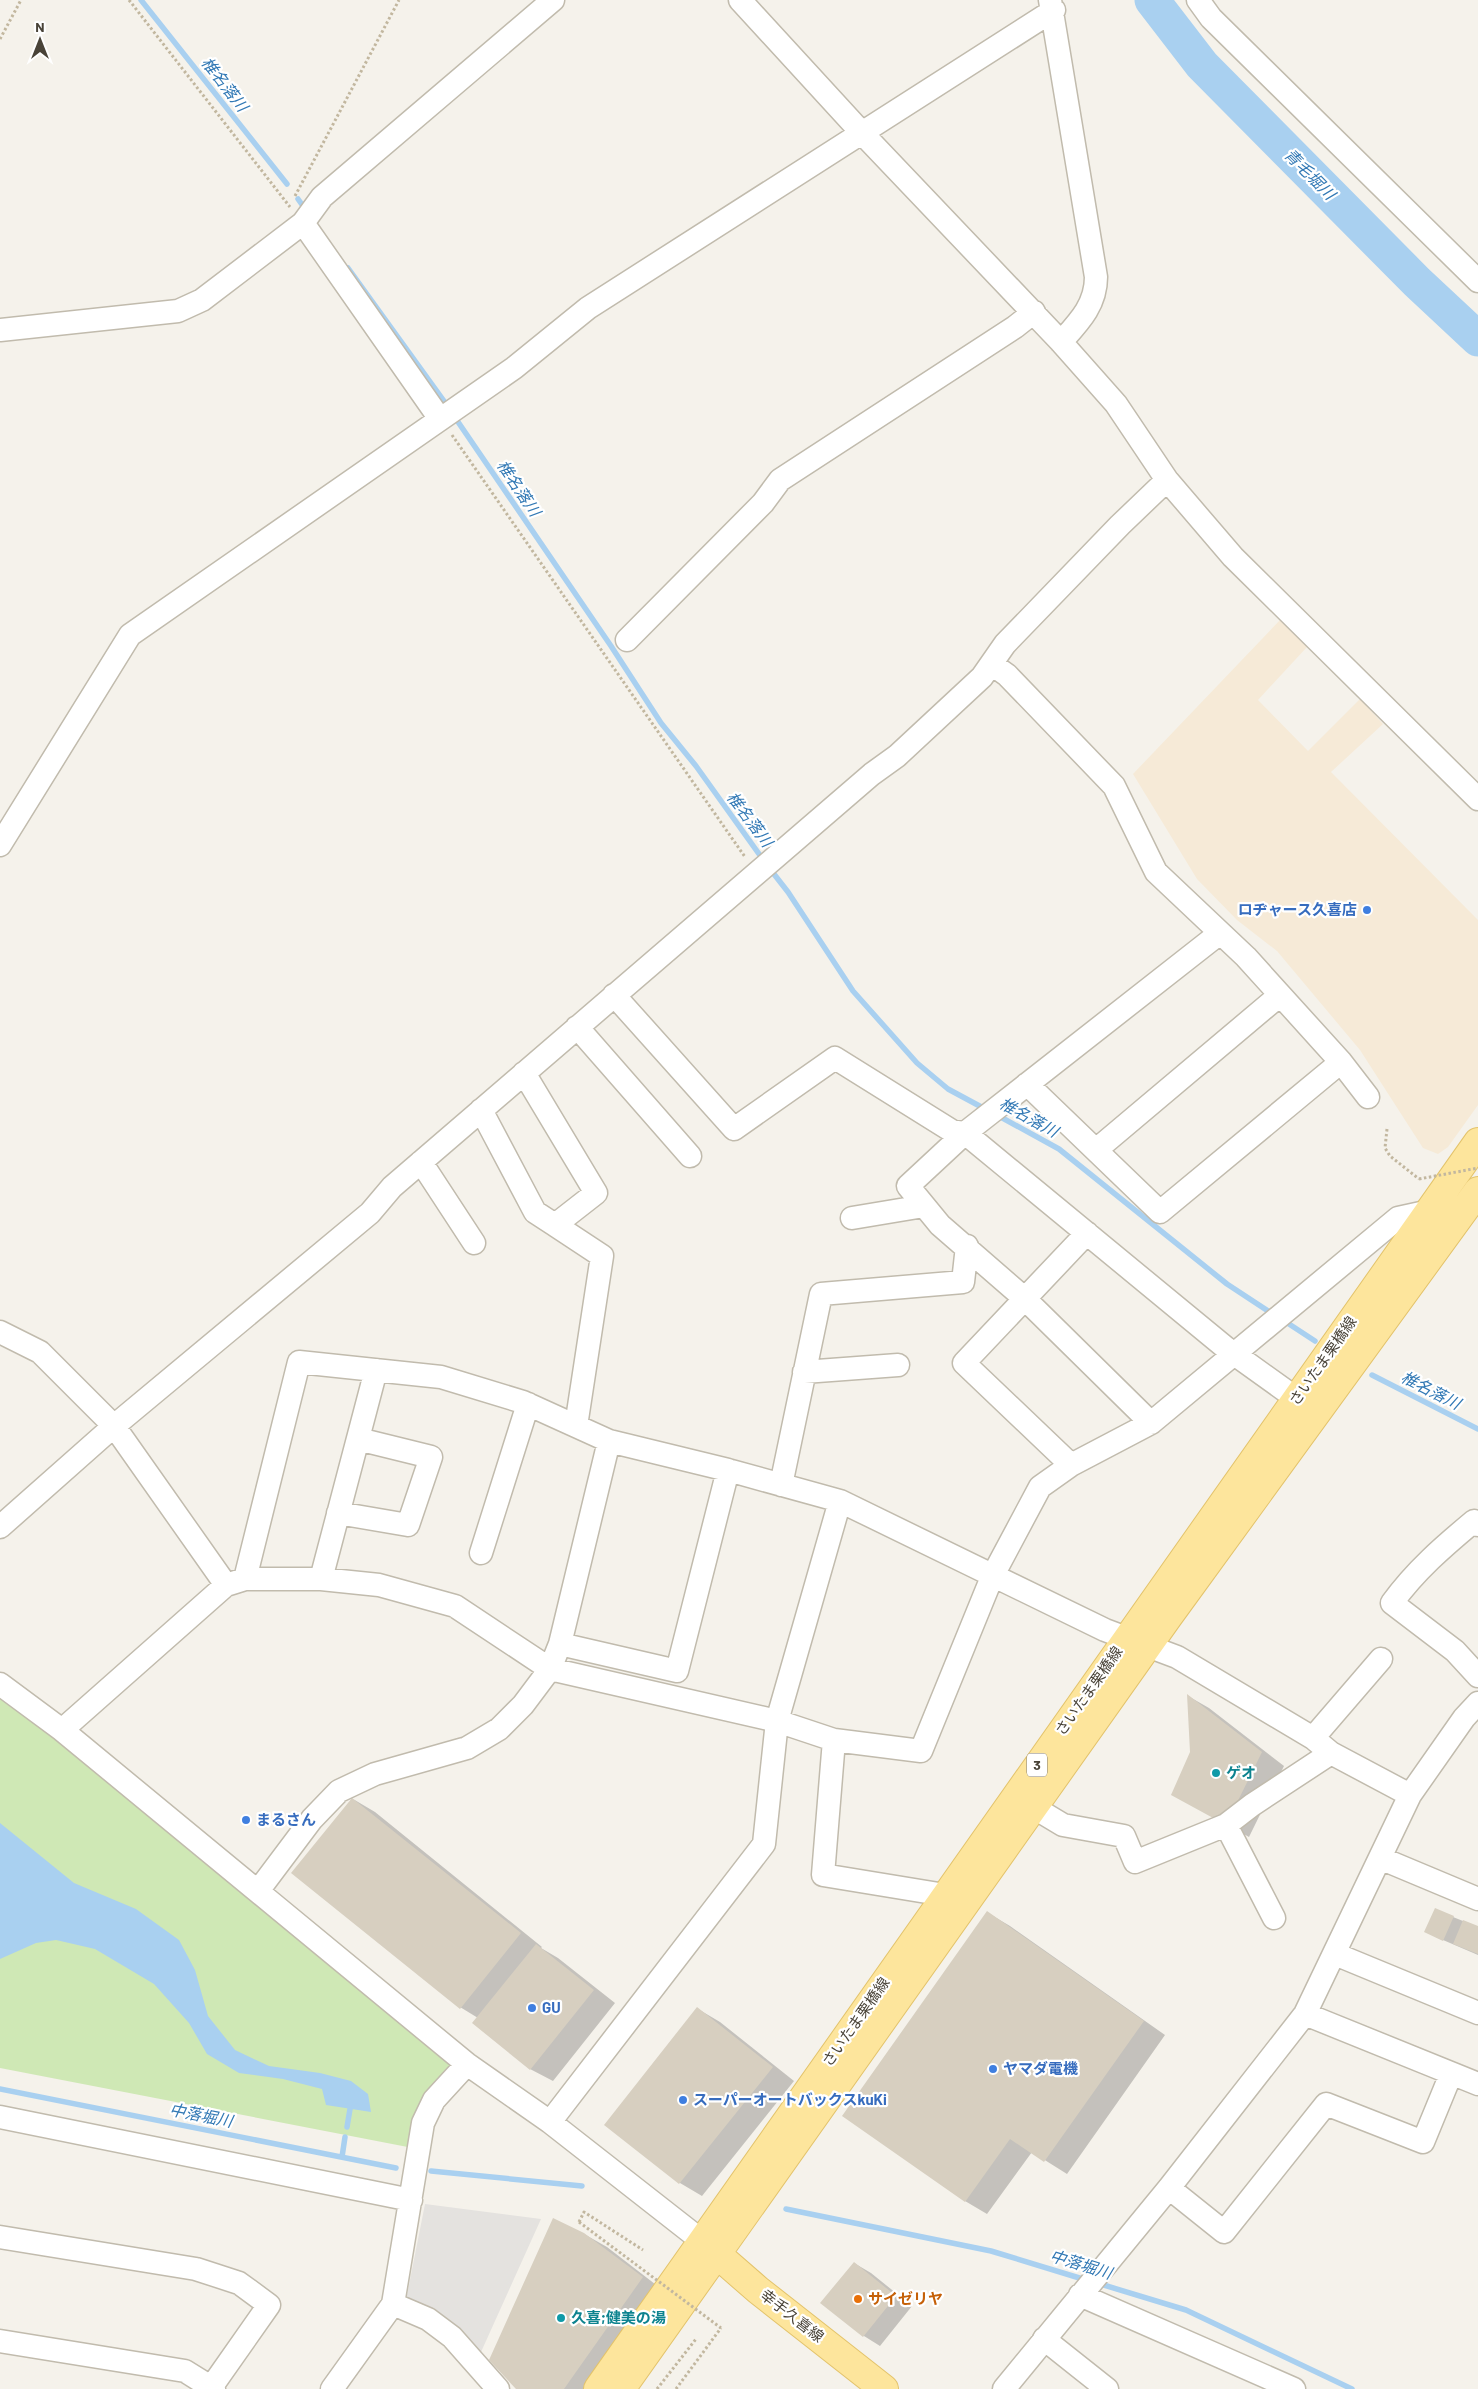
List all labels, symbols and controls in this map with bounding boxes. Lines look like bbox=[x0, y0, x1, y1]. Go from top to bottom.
north arrow bbox=[15, 15, 65, 65]
text: N bbox=[35, 18, 45, 35]
water label: 椎名落川 bbox=[198, 53, 254, 116]
water label: 青毛堀川 bbox=[1281, 144, 1341, 204]
water label: 椎名落川 bbox=[494, 456, 546, 521]
water label: 椎名落川 bbox=[724, 787, 778, 852]
place label: ロヂャース久喜店 bbox=[1238, 900, 1357, 918]
marker: ロヂャース久喜店 bbox=[1361, 904, 1373, 916]
water label: 椎名落川 bbox=[997, 1093, 1064, 1141]
street label: さいたま栗橋線 bbox=[1285, 1312, 1360, 1408]
water label: 椎名落川 bbox=[1398, 1367, 1466, 1413]
street label: さいたま栗橋線 bbox=[1051, 1642, 1126, 1738]
road number: 3 bbox=[1027, 1754, 1047, 1776]
place label: ゲオ bbox=[1226, 1763, 1256, 1781]
marker: ゲオ bbox=[1210, 1767, 1222, 1779]
place label: まるさん bbox=[256, 1810, 316, 1828]
marker: まるさん bbox=[240, 1814, 252, 1826]
street label: さいたま栗橋線 bbox=[818, 1973, 893, 2069]
place label: GU bbox=[542, 1998, 561, 2016]
marker: GU bbox=[526, 2002, 538, 2014]
place label: ヤマダ電機 bbox=[1003, 2059, 1078, 2077]
marker: ヤマダ電機 bbox=[987, 2063, 999, 2075]
place label: スーパーオートバックスkuKi bbox=[693, 2090, 887, 2108]
marker: スーパーオートバックスkuKi bbox=[677, 2094, 689, 2106]
water label: 中落堀川 bbox=[168, 2099, 236, 2130]
water label: 中落堀川 bbox=[1048, 2245, 1116, 2283]
street label: 幸手久喜線 bbox=[758, 2285, 828, 2345]
place label: サイゼリヤ bbox=[868, 2289, 943, 2307]
marker: サイゼリヤ bbox=[852, 2293, 864, 2305]
place label: 久喜;健美の湯 bbox=[571, 2308, 666, 2326]
marker: 久喜;健美の湯 bbox=[555, 2312, 567, 2324]

